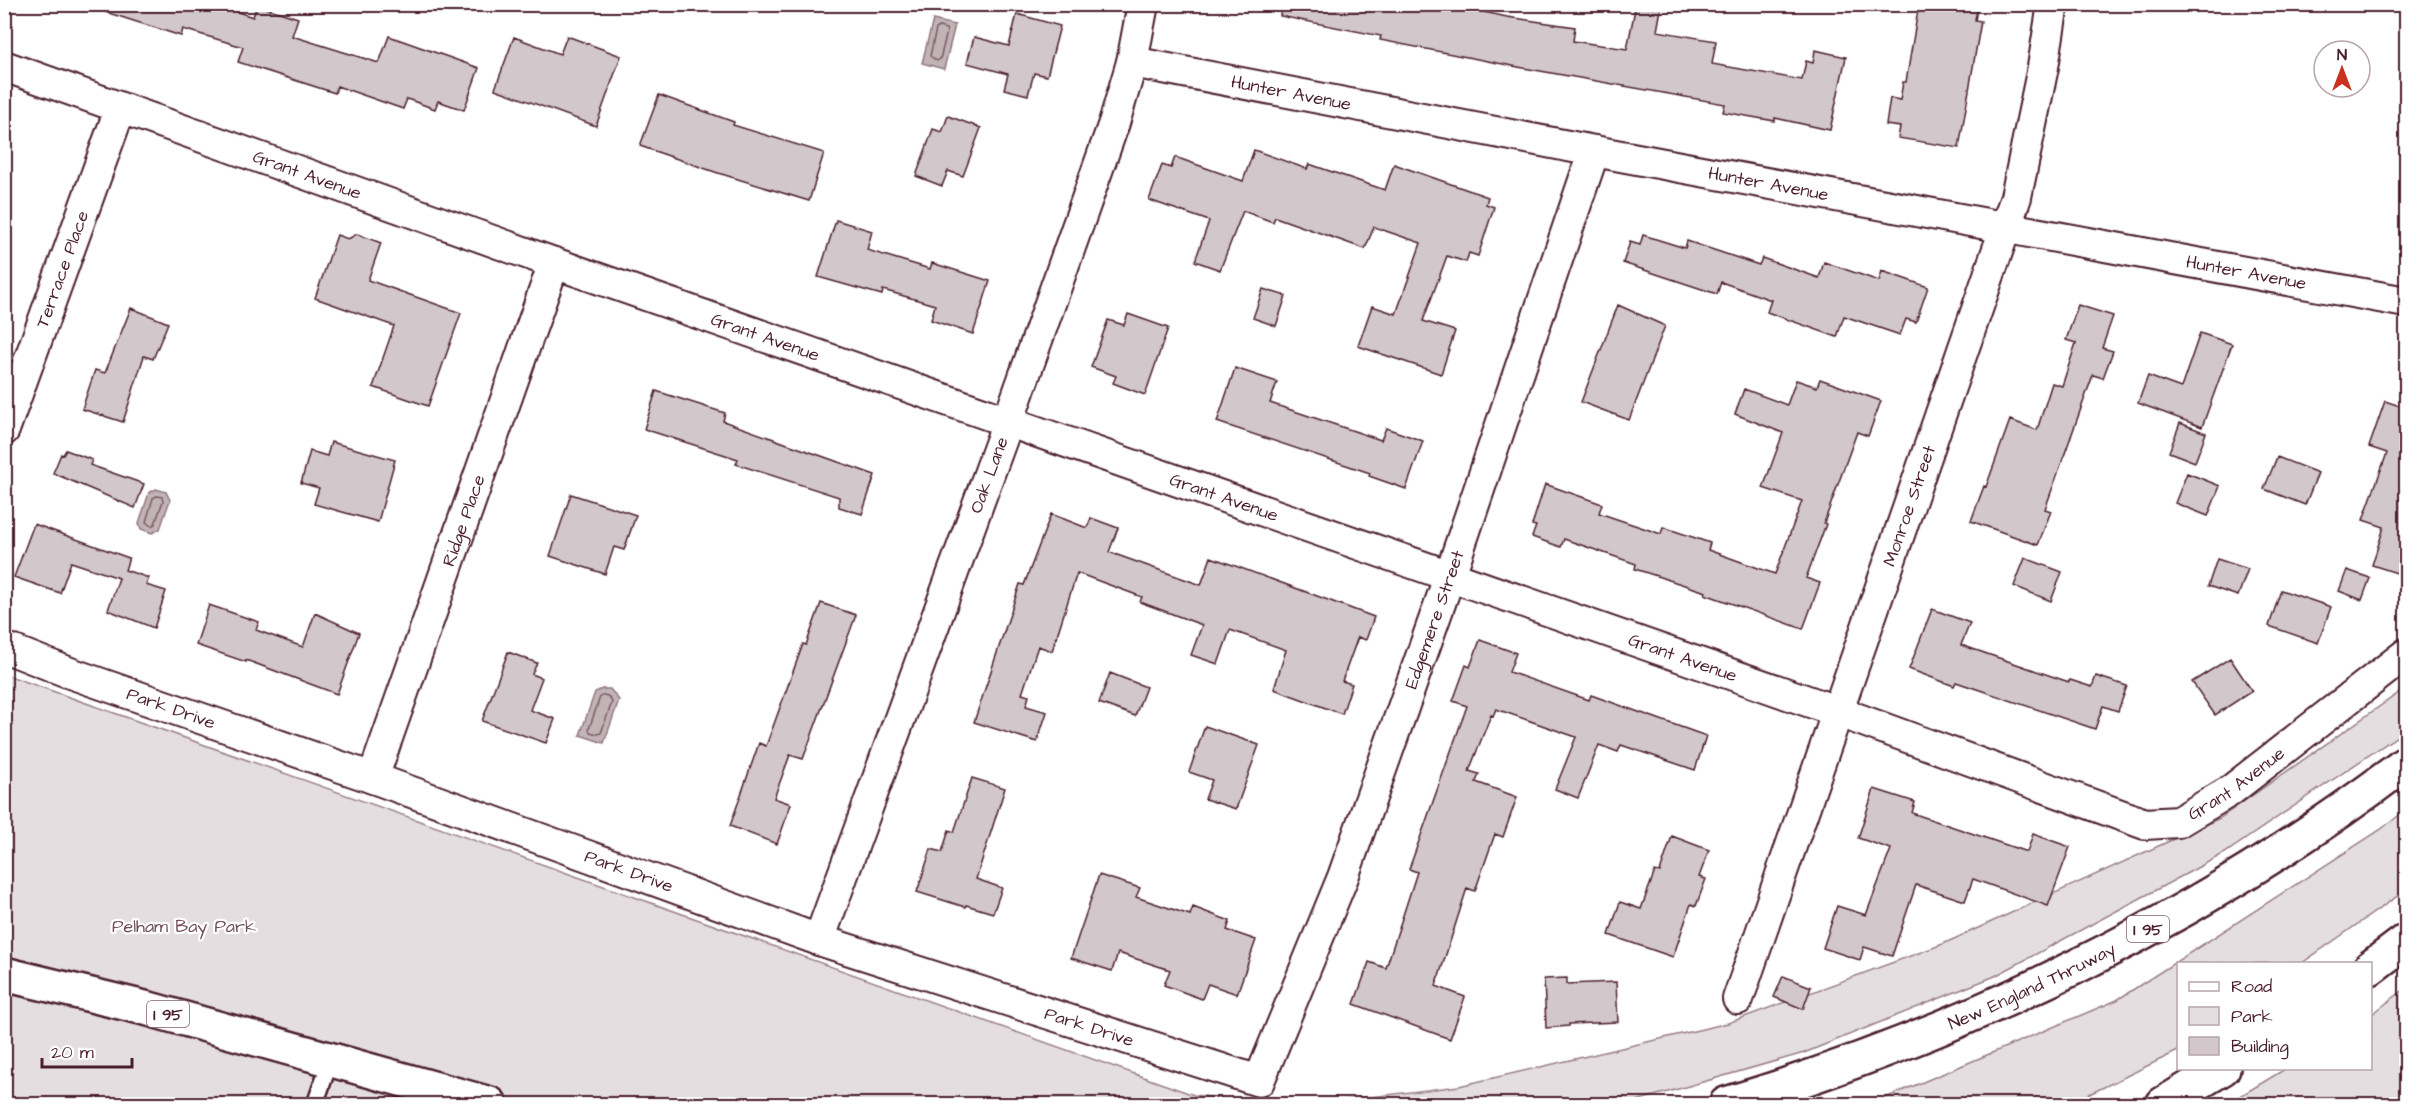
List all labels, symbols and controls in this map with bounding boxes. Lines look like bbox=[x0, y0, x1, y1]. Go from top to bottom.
north arrow bbox=[2312, 39, 2372, 99]
text: N bbox=[2337, 44, 2347, 66]
street label: Hunter Avenue bbox=[1229, 69, 1353, 117]
street label: Grant Avenue bbox=[249, 144, 365, 206]
street label: Hunter Avenue bbox=[1706, 161, 1831, 207]
street label: Terrace Place bbox=[30, 207, 95, 331]
street label: Hunter Avenue bbox=[2184, 249, 2309, 296]
street label: Grant Avenue bbox=[707, 307, 823, 368]
street label: Oak Lane bbox=[964, 433, 1015, 517]
street label: Monroe Street bbox=[1877, 441, 1942, 570]
street label: Grant Avenue bbox=[1166, 467, 1282, 528]
street label: Ridge Place bbox=[436, 471, 492, 570]
street label: Edgemere Street bbox=[1399, 546, 1471, 692]
street label: Grant Avenue bbox=[1625, 627, 1741, 689]
street label: Park Drive bbox=[123, 682, 219, 736]
street label: Grant Avenue bbox=[2183, 741, 2290, 827]
street label: Park Drive bbox=[581, 844, 677, 899]
park label: Pelham Bay Park bbox=[112, 914, 256, 940]
road number: I 95 bbox=[2127, 916, 2169, 942]
street label: New England Thruway bbox=[1944, 937, 2121, 1036]
legend bbox=[2177, 962, 2372, 1070]
text: Road bbox=[2231, 974, 2272, 999]
road number: I 95 bbox=[147, 1001, 189, 1027]
street label: Park Drive bbox=[1041, 1001, 1137, 1053]
text: Park bbox=[2231, 1004, 2273, 1029]
scale bar bbox=[42, 1031, 132, 1069]
text: Building bbox=[2231, 1034, 2289, 1060]
text: 20 m bbox=[51, 1040, 94, 1065]

